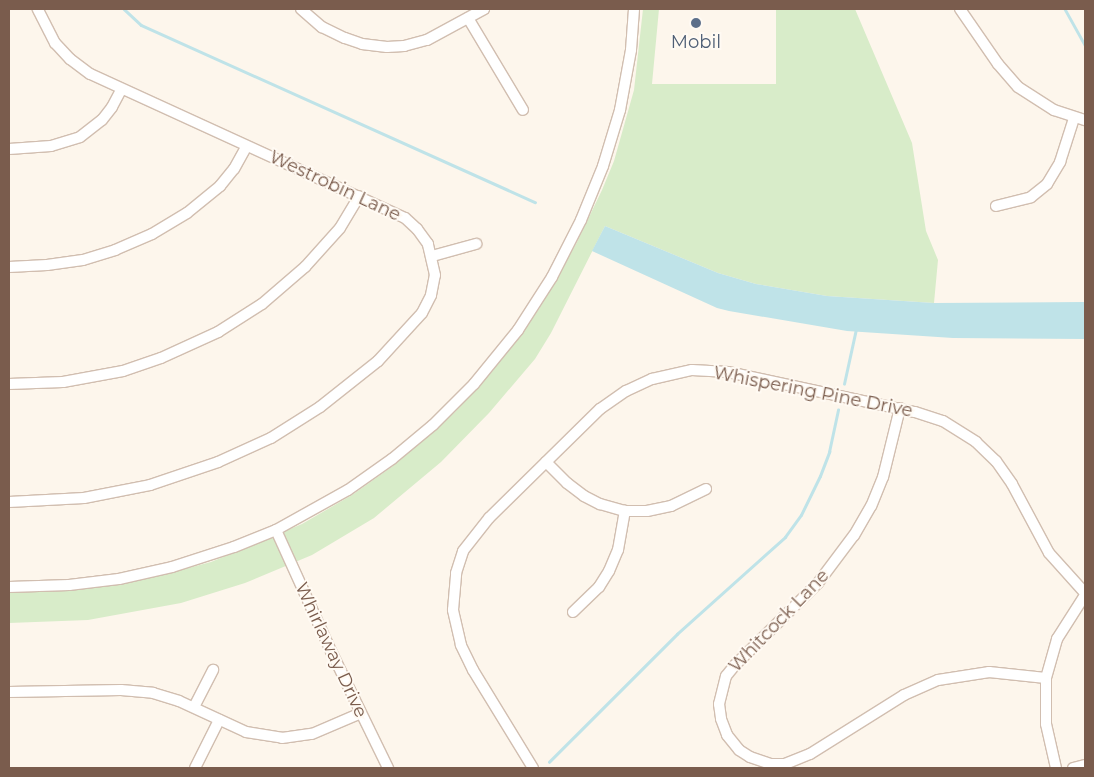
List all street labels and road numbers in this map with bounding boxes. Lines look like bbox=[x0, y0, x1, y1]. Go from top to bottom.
street label: Westrobin Lane bbox=[266, 146, 404, 226]
street label: Whispering Pine Drive bbox=[712, 362, 914, 422]
street label: Whitcock Lane bbox=[725, 565, 833, 677]
street label: Whirlaway Drive bbox=[290, 579, 372, 721]

